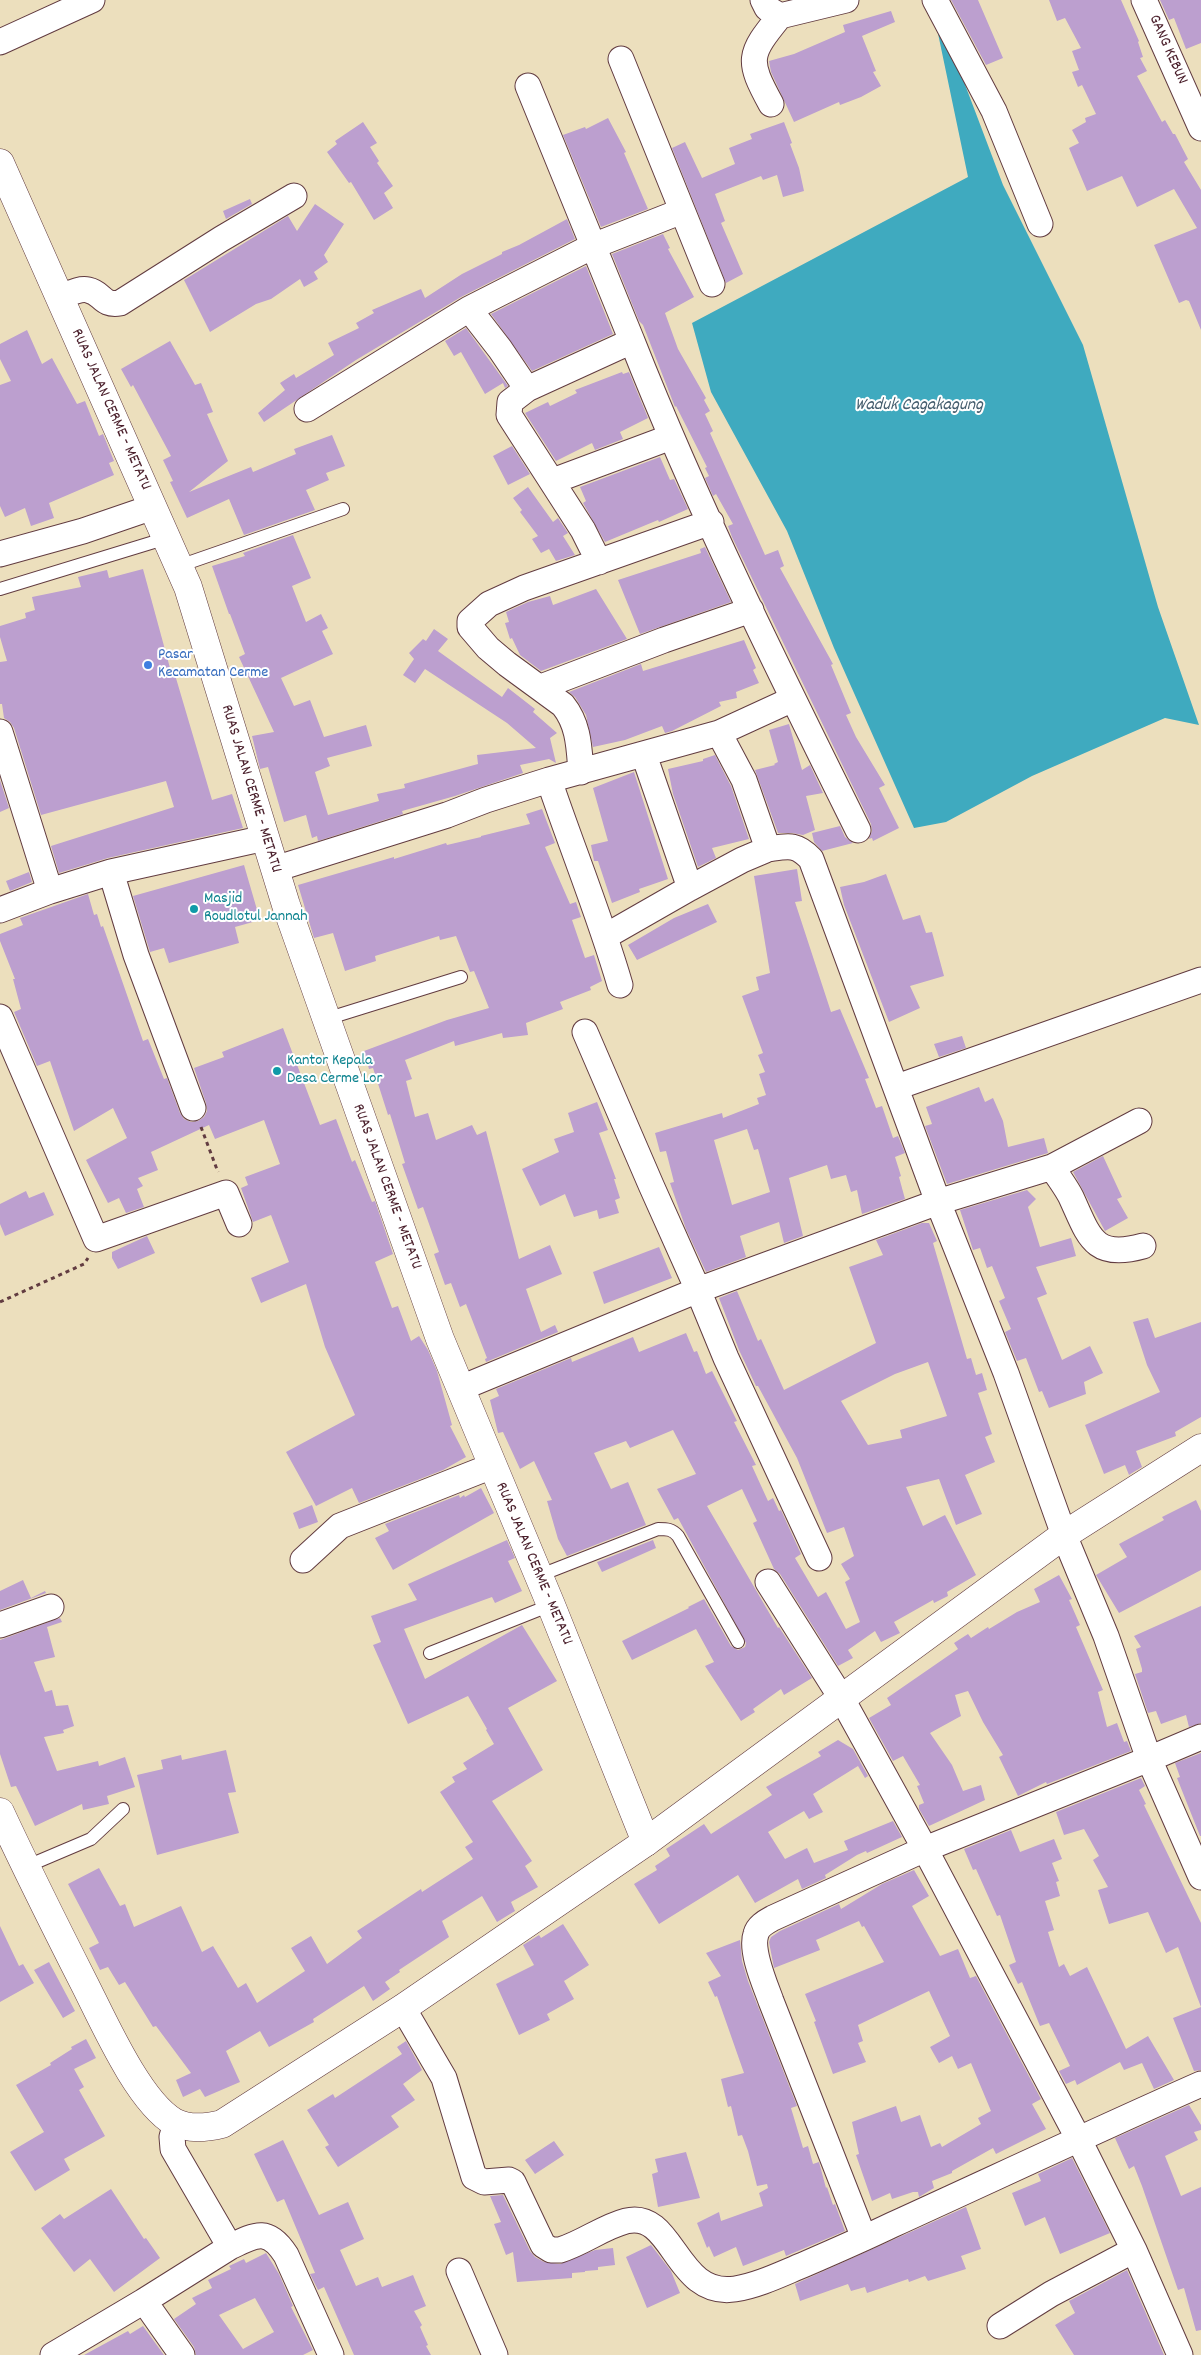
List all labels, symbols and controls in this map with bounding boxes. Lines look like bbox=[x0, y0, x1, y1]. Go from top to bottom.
street label: GANG KEBUN bbox=[1143, 12, 1191, 88]
street label: RUAS JALAN CERME - METATU bbox=[66, 326, 154, 494]
water label: Waduk Cagakagung bbox=[855, 396, 983, 418]
place label: Pasar Kecamatan Cerme bbox=[158, 646, 268, 684]
marker: Pasar Kecamatan Cerme bbox=[142, 659, 154, 671]
street label: RUAS JALAN CERME - METATU bbox=[215, 703, 285, 875]
place label: Masjid Roudlotul Jannah bbox=[204, 890, 307, 928]
marker: Masjid Roudlotul Jannah bbox=[188, 903, 200, 915]
place label: Kantor Kepala Desa Cerme Lor bbox=[287, 1052, 382, 1090]
marker: Kantor Kepala Desa Cerme Lor bbox=[271, 1065, 283, 1077]
street label: RUAS JALAN CERME - METATU bbox=[347, 1102, 425, 1272]
street label: RUAS JALAN CERME - METATU bbox=[490, 1480, 576, 1648]

